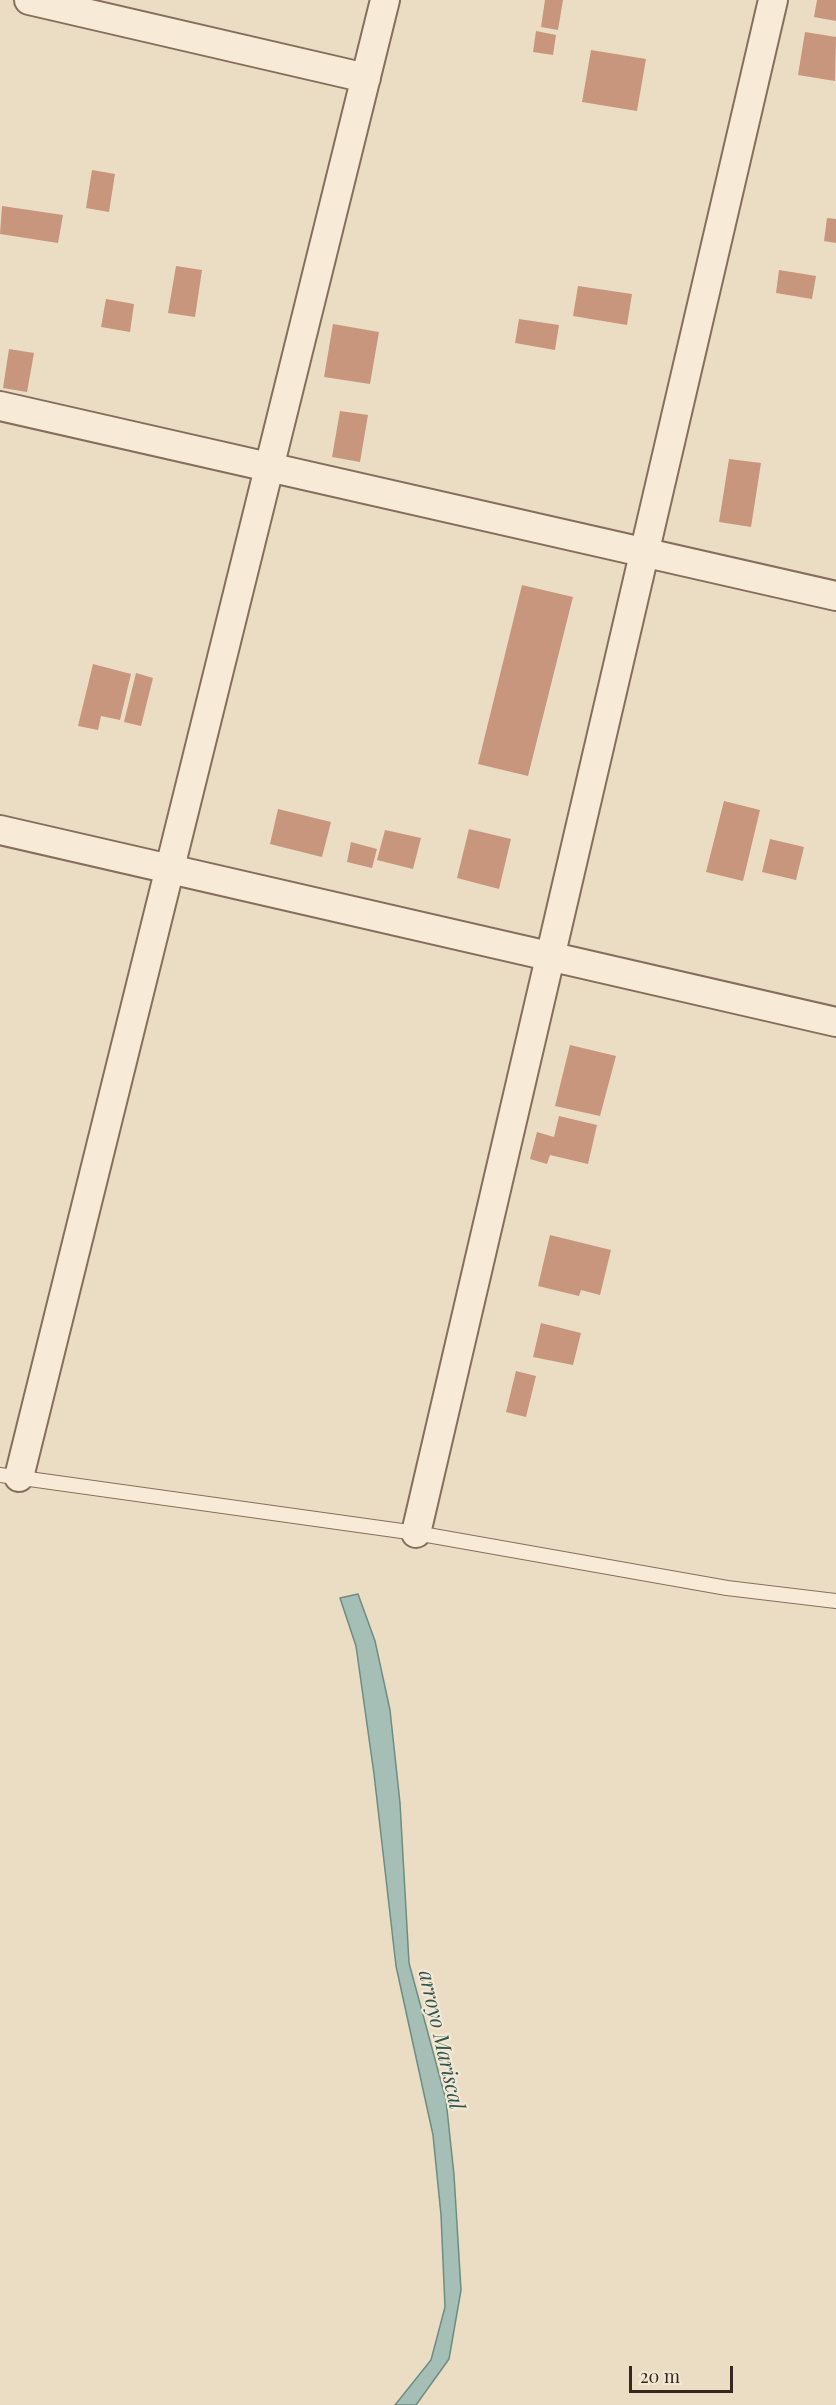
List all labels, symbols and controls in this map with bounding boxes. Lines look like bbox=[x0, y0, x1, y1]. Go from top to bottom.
water label: arroyo Mariscal bbox=[413, 1968, 469, 2112]
scale bar bbox=[632, 2354, 736, 2392]
text: 20 m bbox=[640, 2364, 680, 2388]

